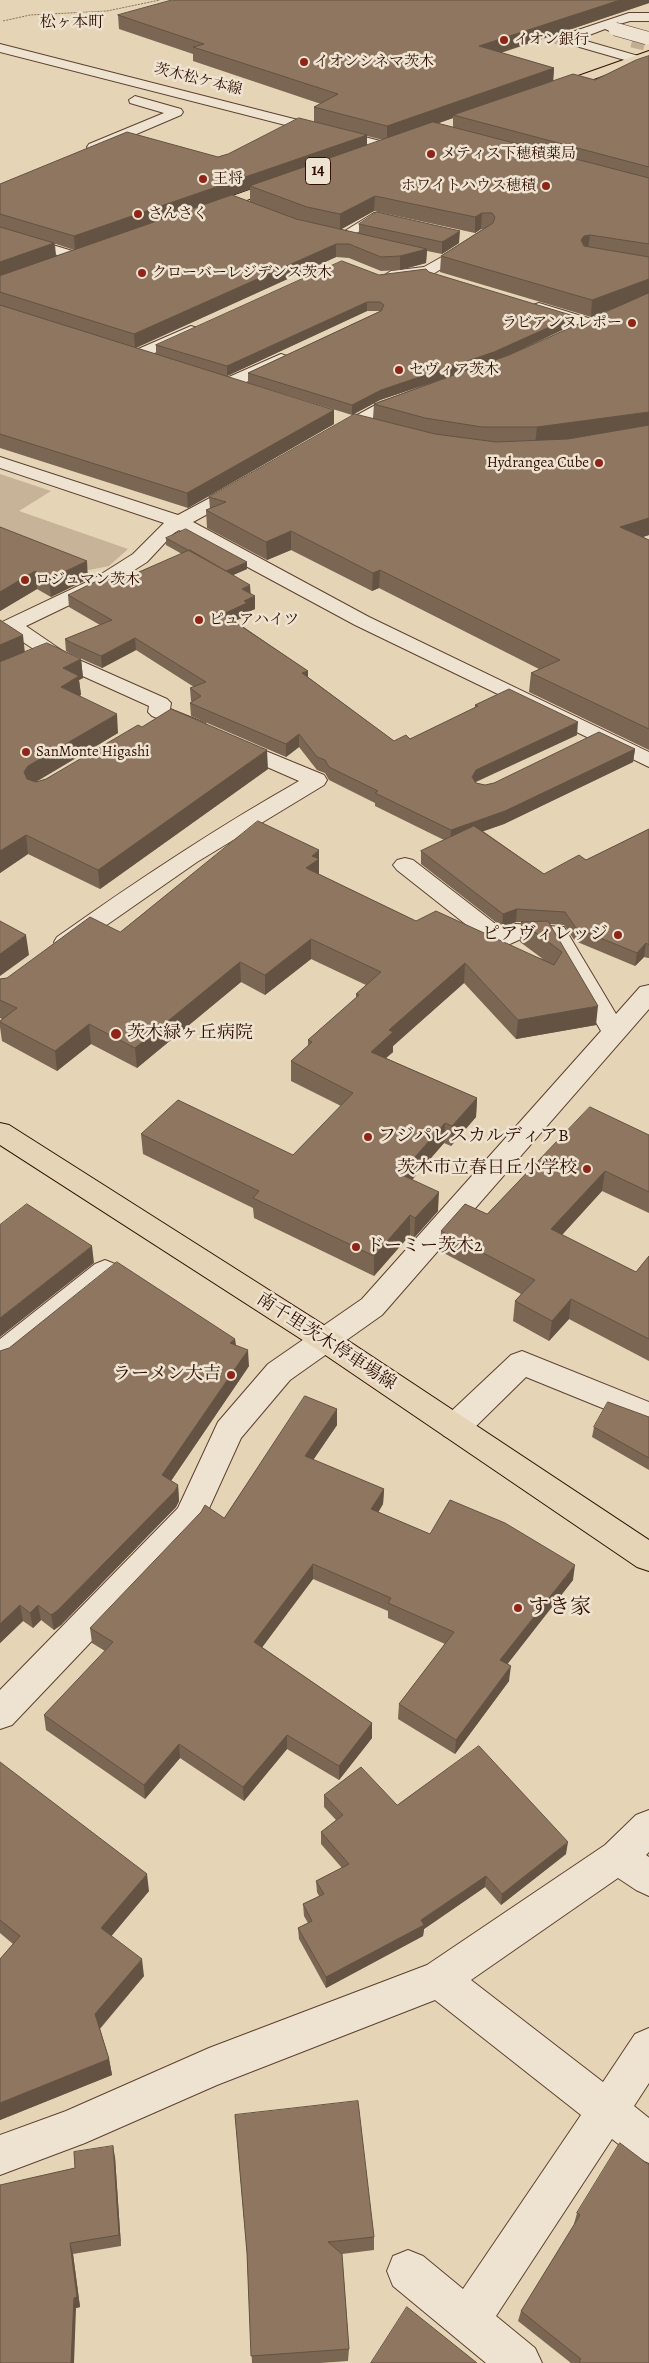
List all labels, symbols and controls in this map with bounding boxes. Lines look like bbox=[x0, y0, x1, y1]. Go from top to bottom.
district label: 松ヶ本町 bbox=[40, 13, 104, 33]
place label: イオン銀行 bbox=[514, 31, 589, 49]
marker: イオン銀行 bbox=[498, 34, 510, 46]
place label: イオンシネマ茨木 bbox=[314, 53, 434, 71]
marker: イオンシネマ茨木 bbox=[298, 56, 310, 68]
street label: 茨木松ケ本線 bbox=[152, 60, 244, 100]
place label: メティス下穂積薬局 bbox=[441, 145, 576, 163]
marker: メティス下穂積薬局 bbox=[425, 148, 437, 160]
road number: 14 bbox=[306, 158, 330, 185]
place label: 王将 bbox=[213, 170, 243, 188]
marker: 王将 bbox=[197, 173, 209, 185]
place label: ホワイトハウス穂積 bbox=[401, 177, 536, 195]
marker: ホワイトハウス穂積 bbox=[540, 180, 552, 192]
place label: さんさく bbox=[148, 205, 208, 223]
marker: さんさく bbox=[132, 208, 144, 220]
place label: クローバーレジデンス茨木 bbox=[152, 264, 332, 282]
marker: クローバーレジデンス茨木 bbox=[136, 267, 148, 279]
place label: ラビアンヌレポー bbox=[502, 314, 622, 332]
marker: ラビアンヌレポー bbox=[626, 317, 638, 329]
place label: セヴィア茨木 bbox=[409, 361, 499, 379]
marker: セヴィア茨木 bbox=[393, 364, 405, 376]
place label: Hydrangea Cube bbox=[487, 454, 589, 472]
marker: Hydrangea Cube bbox=[593, 457, 605, 469]
place label: ロジュマン茨木 bbox=[35, 571, 140, 589]
marker: ロジュマン茨木 bbox=[19, 574, 31, 586]
place label: ピュアハイツ bbox=[209, 611, 299, 629]
marker: ピュアハイツ bbox=[193, 614, 205, 626]
place label: SanMonte Higashi bbox=[36, 743, 150, 761]
marker: SanMonte Higashi bbox=[20, 746, 32, 758]
place label: ピアヴィレッジ bbox=[482, 924, 608, 946]
marker: ピアヴィレッジ bbox=[612, 929, 624, 941]
place label: 茨木緑ヶ丘病院 bbox=[127, 1023, 253, 1045]
marker: 茨木緑ヶ丘病院 bbox=[109, 1027, 123, 1041]
place label: フジパレスカルディアB bbox=[378, 1126, 569, 1148]
marker: フジパレスカルディアB bbox=[362, 1131, 374, 1143]
place label: 茨木市立春日丘小学校 bbox=[397, 1158, 577, 1180]
marker: 茨木市立春日丘小学校 bbox=[581, 1163, 593, 1175]
place label: ドーミー茨木2 bbox=[366, 1236, 483, 1258]
marker: ドーミー茨木2 bbox=[350, 1241, 362, 1253]
street label: 南千里茨木停車場線 bbox=[252, 1289, 400, 1395]
place label: ラーメン大吉 bbox=[113, 1364, 221, 1386]
marker: ラーメン大吉 bbox=[225, 1369, 237, 1381]
place label: すき家 bbox=[528, 1595, 591, 1621]
marker: すき家 bbox=[512, 1602, 524, 1614]

